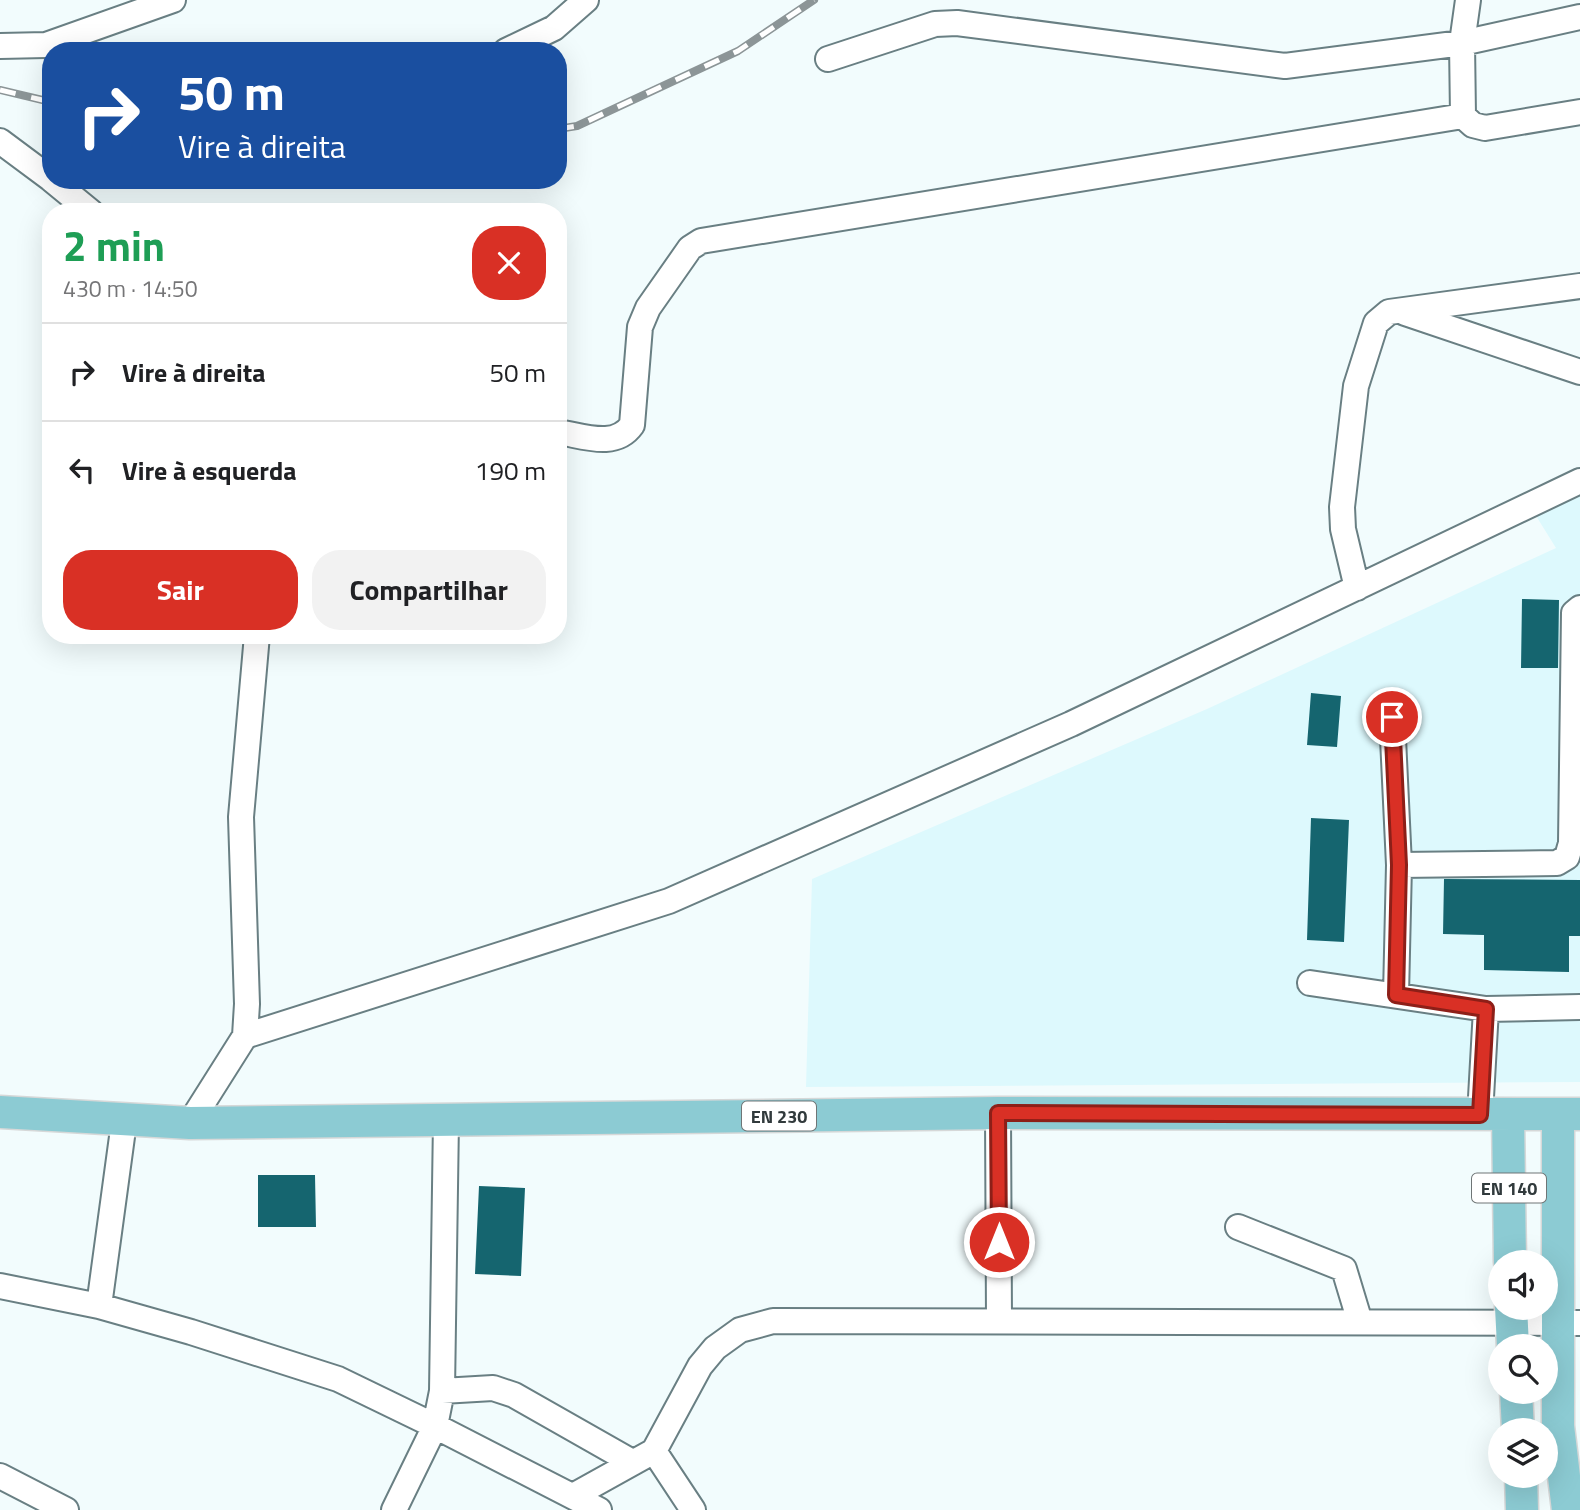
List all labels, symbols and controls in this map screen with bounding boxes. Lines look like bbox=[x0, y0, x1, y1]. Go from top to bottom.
text: 50 m bbox=[178, 54, 285, 129]
icon: right bbox=[63, 70, 154, 161]
text: Vire à direita bbox=[178, 122, 346, 170]
text: 2 min bbox=[63, 213, 165, 277]
button: close bbox=[472, 226, 546, 300]
text: 430 m · 14:50 bbox=[63, 271, 198, 306]
icon: right bbox=[63, 353, 101, 391]
text: Vire à direita bbox=[122, 353, 265, 392]
text: 50 m bbox=[489, 353, 546, 392]
icon: left bbox=[63, 451, 101, 489]
text: Vire à esquerda bbox=[122, 451, 297, 490]
text: 190 m bbox=[475, 451, 546, 490]
button: Sair bbox=[63, 550, 298, 630]
button: Compartilhar bbox=[312, 550, 546, 630]
pin bbox=[1362, 687, 1422, 747]
icon: arrive bbox=[1373, 698, 1411, 736]
road number: EN 230 bbox=[742, 1101, 816, 1130]
road number: EN 140 bbox=[1472, 1174, 1546, 1203]
position arrow bbox=[962, 1205, 1036, 1279]
map controls bbox=[1488, 1250, 1558, 1488]
button: sound bbox=[1488, 1250, 1558, 1320]
button: search bbox=[1488, 1334, 1558, 1404]
button: layers bbox=[1488, 1418, 1558, 1488]

